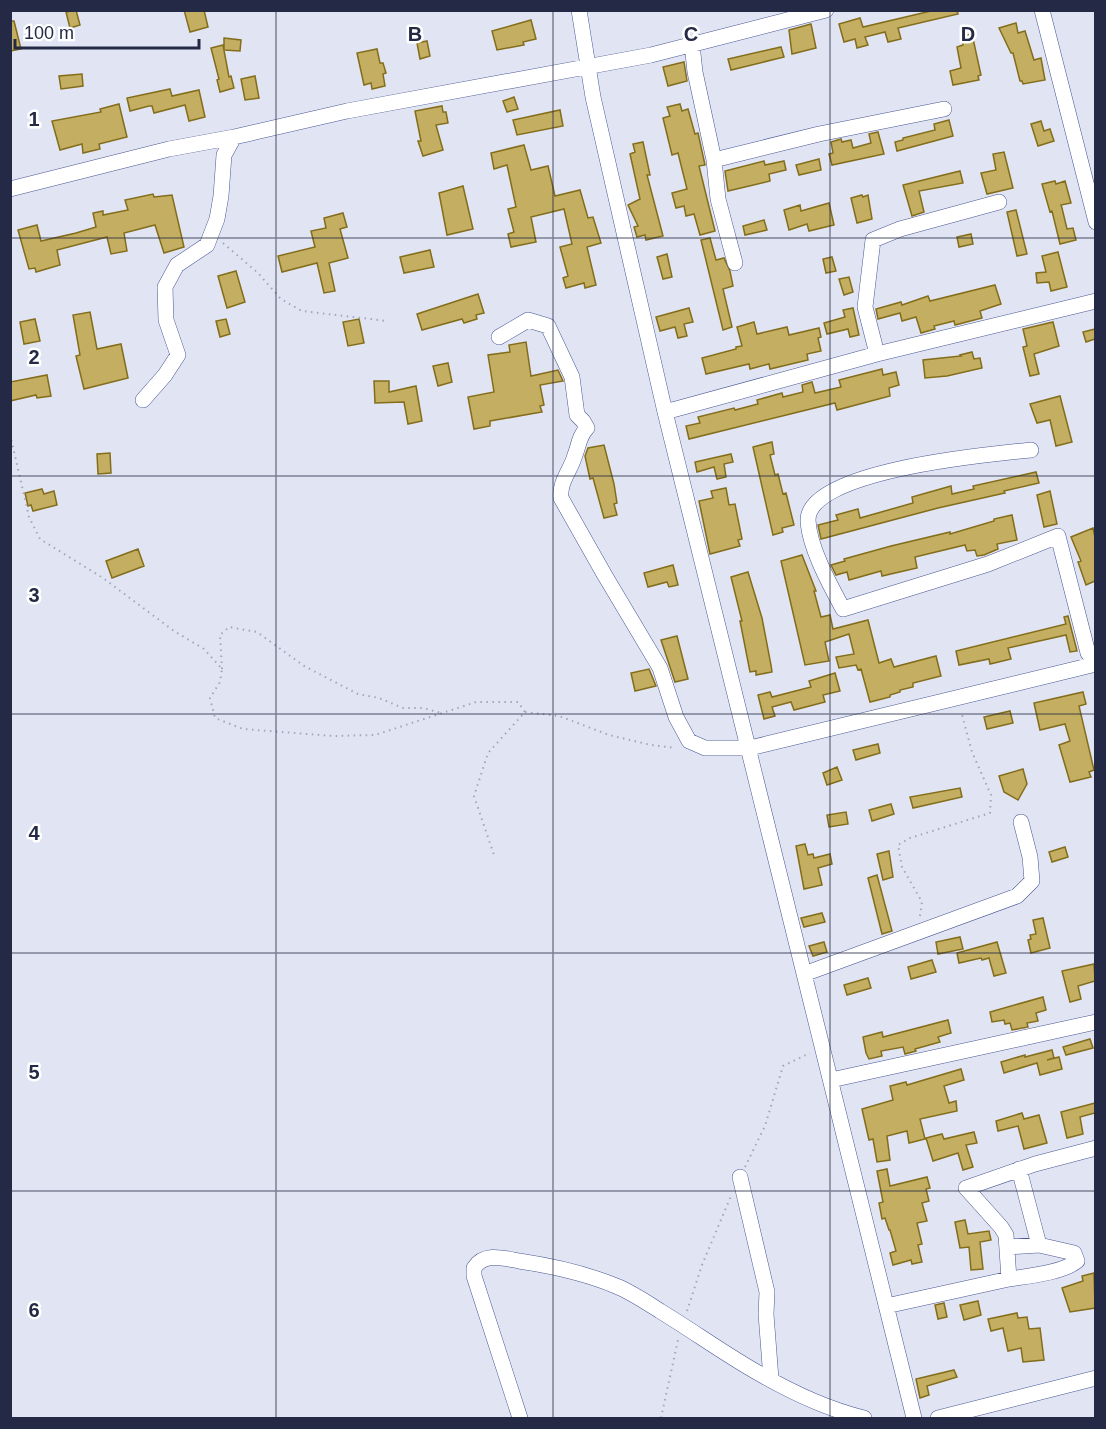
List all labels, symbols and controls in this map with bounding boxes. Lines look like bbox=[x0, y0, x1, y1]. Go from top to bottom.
scale bar bbox=[15, 12, 200, 50]
text: 100 m bbox=[24, 23, 74, 43]
text: B bbox=[408, 23, 422, 45]
text: C bbox=[684, 23, 698, 45]
text: D bbox=[961, 23, 975, 45]
text: 1 bbox=[28, 108, 40, 130]
text: 2 bbox=[28, 346, 40, 368]
text: 3 bbox=[28, 584, 40, 606]
text: 4 bbox=[28, 822, 40, 844]
text: 5 bbox=[28, 1061, 40, 1083]
text: 6 bbox=[28, 1299, 40, 1321]

